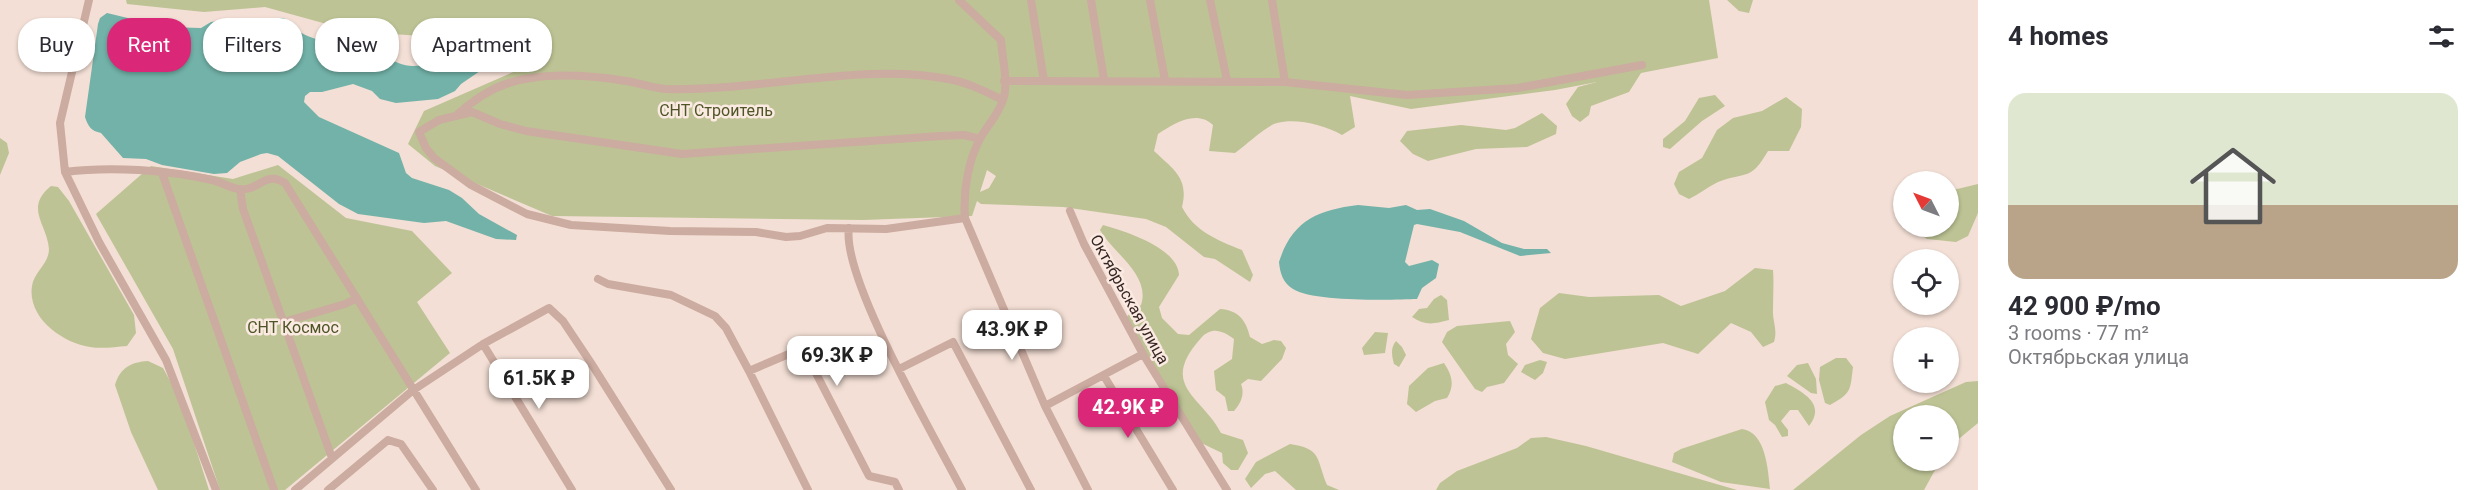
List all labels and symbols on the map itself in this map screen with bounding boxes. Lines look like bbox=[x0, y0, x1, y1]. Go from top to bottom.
park label: СНТ Строитель bbox=[659, 101, 773, 120]
north arrow bbox=[1893, 171, 1959, 237]
street label: Октябрьская улица bbox=[1086, 231, 1173, 367]
pin: 43.9K ₽ bbox=[957, 310, 1067, 361]
park label: СНТ Космос bbox=[247, 318, 339, 337]
pin: 69.3K ₽ bbox=[782, 336, 892, 387]
pin: 61.5K ₽ bbox=[484, 359, 594, 410]
pin: 42.9K ₽ bbox=[1073, 388, 1183, 439]

